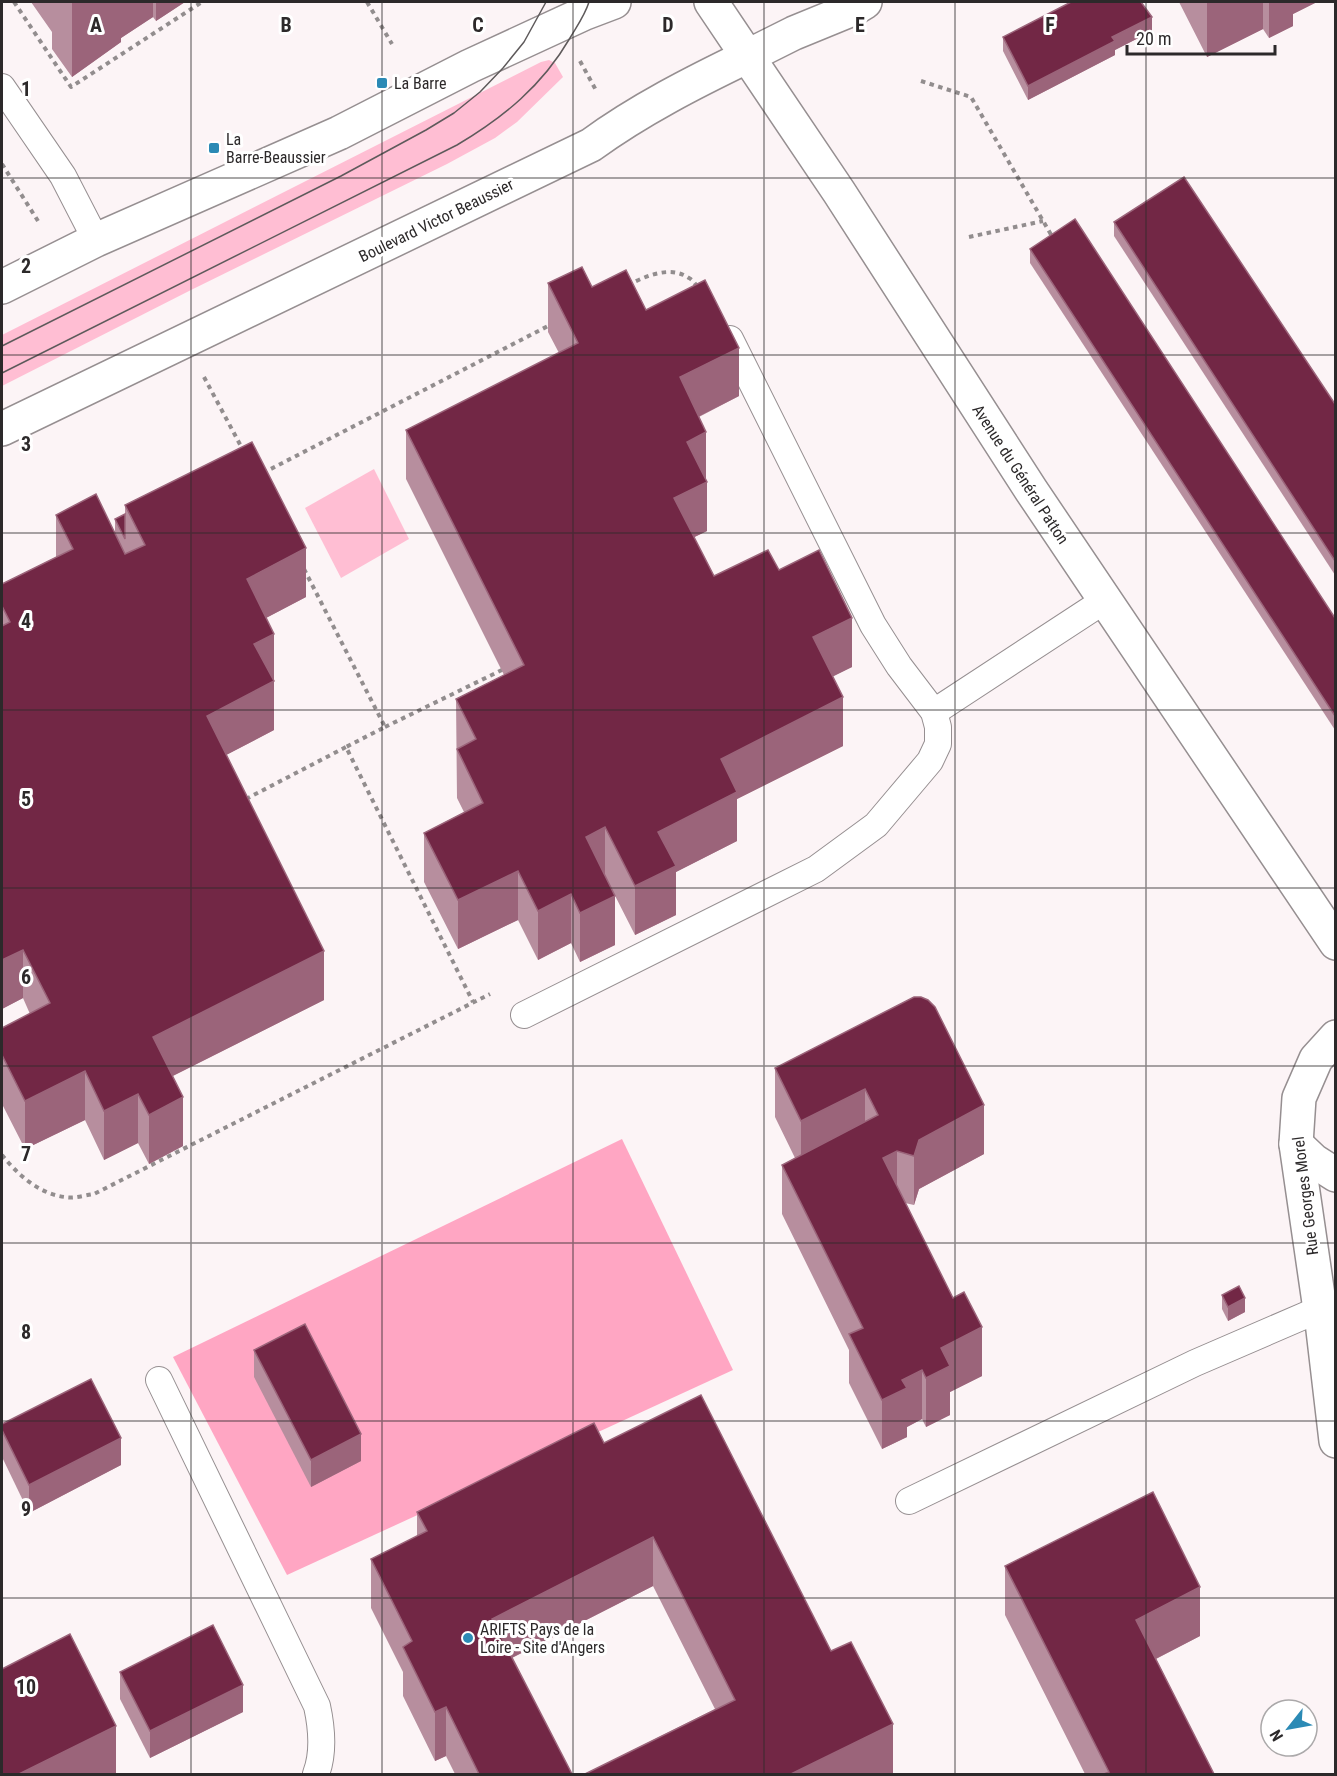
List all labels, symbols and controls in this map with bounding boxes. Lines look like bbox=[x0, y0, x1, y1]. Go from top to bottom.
text: A bbox=[90, 13, 102, 37]
text: B bbox=[280, 13, 292, 37]
text: C bbox=[472, 13, 484, 37]
text: D bbox=[662, 13, 674, 37]
text: E bbox=[855, 13, 865, 37]
text: F bbox=[1045, 13, 1055, 37]
scale bar bbox=[1127, 18, 1276, 56]
text: 20 m bbox=[1136, 28, 1171, 49]
place label: La Barre bbox=[394, 74, 446, 93]
marker: La Barre bbox=[375, 76, 389, 90]
text: 1 bbox=[21, 77, 31, 101]
place label: La Barre-Beaussier bbox=[226, 130, 326, 167]
marker: La Barre-Beaussier bbox=[207, 141, 221, 155]
street label: Boulevard Victor Beaussier bbox=[356, 175, 517, 266]
text: 2 bbox=[21, 254, 31, 278]
street label: Avenue du Général Patton bbox=[968, 401, 1073, 548]
text: 3 bbox=[21, 432, 31, 456]
text: 4 bbox=[21, 609, 31, 633]
text: 5 bbox=[21, 787, 31, 811]
text: 6 bbox=[21, 965, 31, 989]
street label: Rue Georges Morel bbox=[1289, 1135, 1322, 1256]
text: 7 bbox=[21, 1142, 31, 1166]
text: 8 bbox=[21, 1320, 31, 1344]
text: 9 bbox=[21, 1497, 31, 1521]
place label: ARIFTS Pays de la Loire - Site d'Angers bbox=[480, 1620, 605, 1657]
marker: ARIFTS Pays de la Loire - Site d'Angers bbox=[461, 1631, 475, 1645]
text: 10 bbox=[16, 1675, 36, 1699]
north arrow bbox=[1259, 1698, 1319, 1758]
text: N bbox=[1266, 1726, 1287, 1745]

